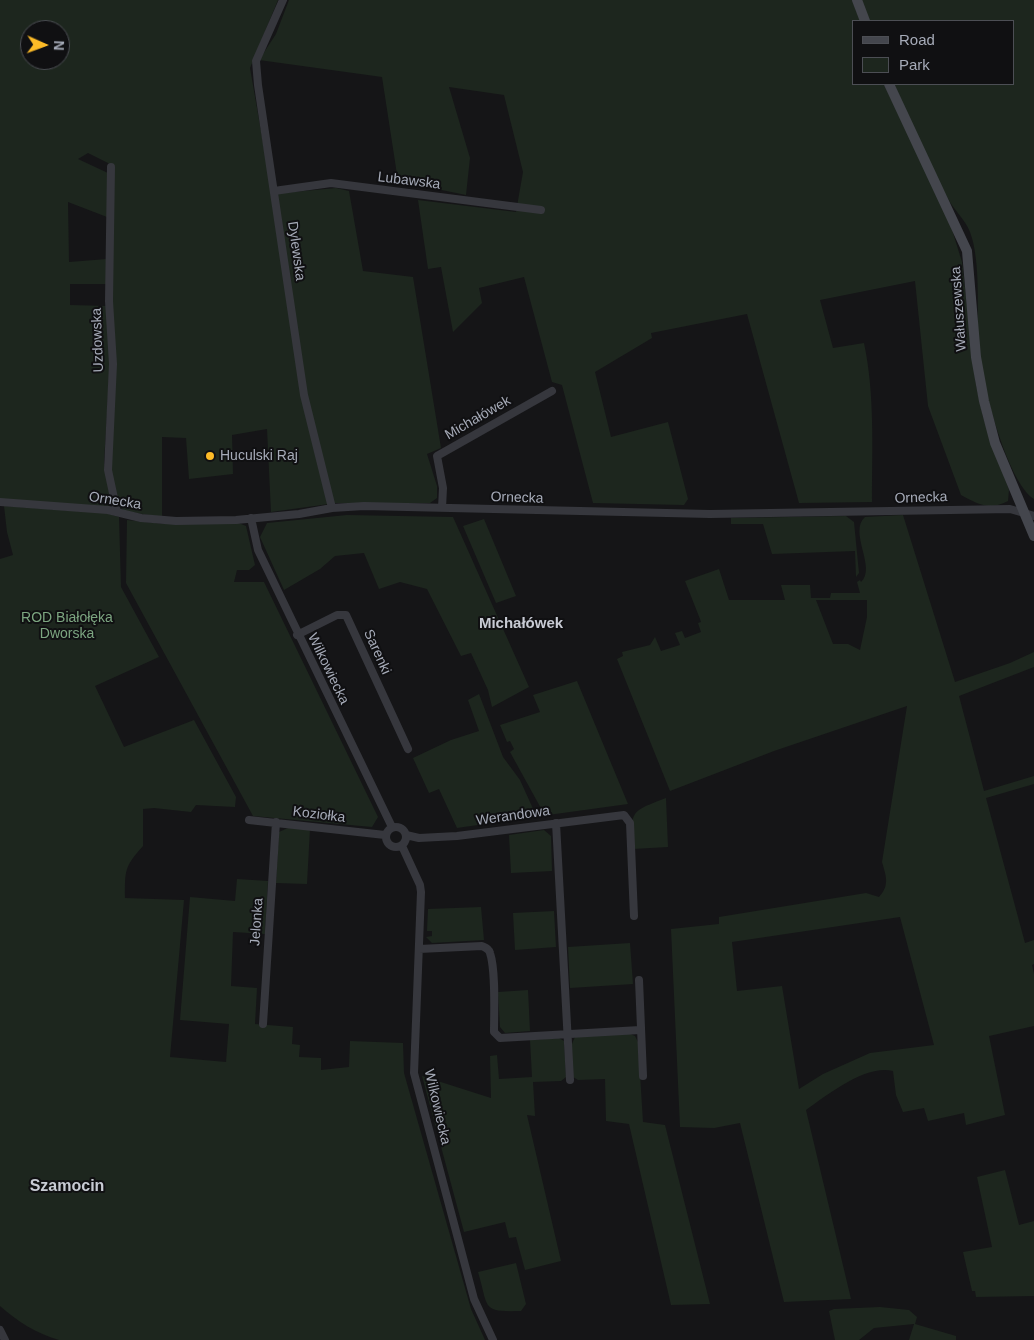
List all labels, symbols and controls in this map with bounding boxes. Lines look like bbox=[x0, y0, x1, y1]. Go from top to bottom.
north arrow bbox=[20, 20, 70, 70]
legend bbox=[852, 20, 1014, 85]
text: Road bbox=[899, 31, 935, 48]
text: N bbox=[51, 40, 67, 51]
text: Park bbox=[899, 56, 930, 73]
street label: Lubawska bbox=[377, 169, 441, 193]
street label: Dylewska bbox=[284, 220, 308, 282]
street label: Wałuszewska bbox=[948, 266, 970, 352]
street label: Uzdowska bbox=[88, 307, 108, 373]
street label: Michałówek bbox=[442, 392, 514, 444]
place label: Huculski Raj bbox=[220, 448, 298, 464]
marker: Huculski Raj bbox=[204, 450, 216, 462]
street label: Ornecka bbox=[88, 489, 142, 513]
street label: Ornecka bbox=[490, 489, 544, 507]
street label: Ornecka bbox=[894, 489, 948, 507]
park label: ROD Białołęka Dworska bbox=[21, 610, 113, 642]
district label: Michałówek bbox=[479, 615, 563, 633]
street label: Sarenki bbox=[360, 627, 394, 677]
street label: Wilkowiecka bbox=[304, 631, 352, 707]
street label: Koziołka bbox=[292, 803, 346, 827]
street label: Werandowa bbox=[475, 803, 551, 829]
street label: Jelonka bbox=[247, 897, 267, 947]
street label: Wilkowiecka bbox=[420, 1068, 454, 1146]
district label: Szamocin bbox=[30, 1177, 104, 1197]

